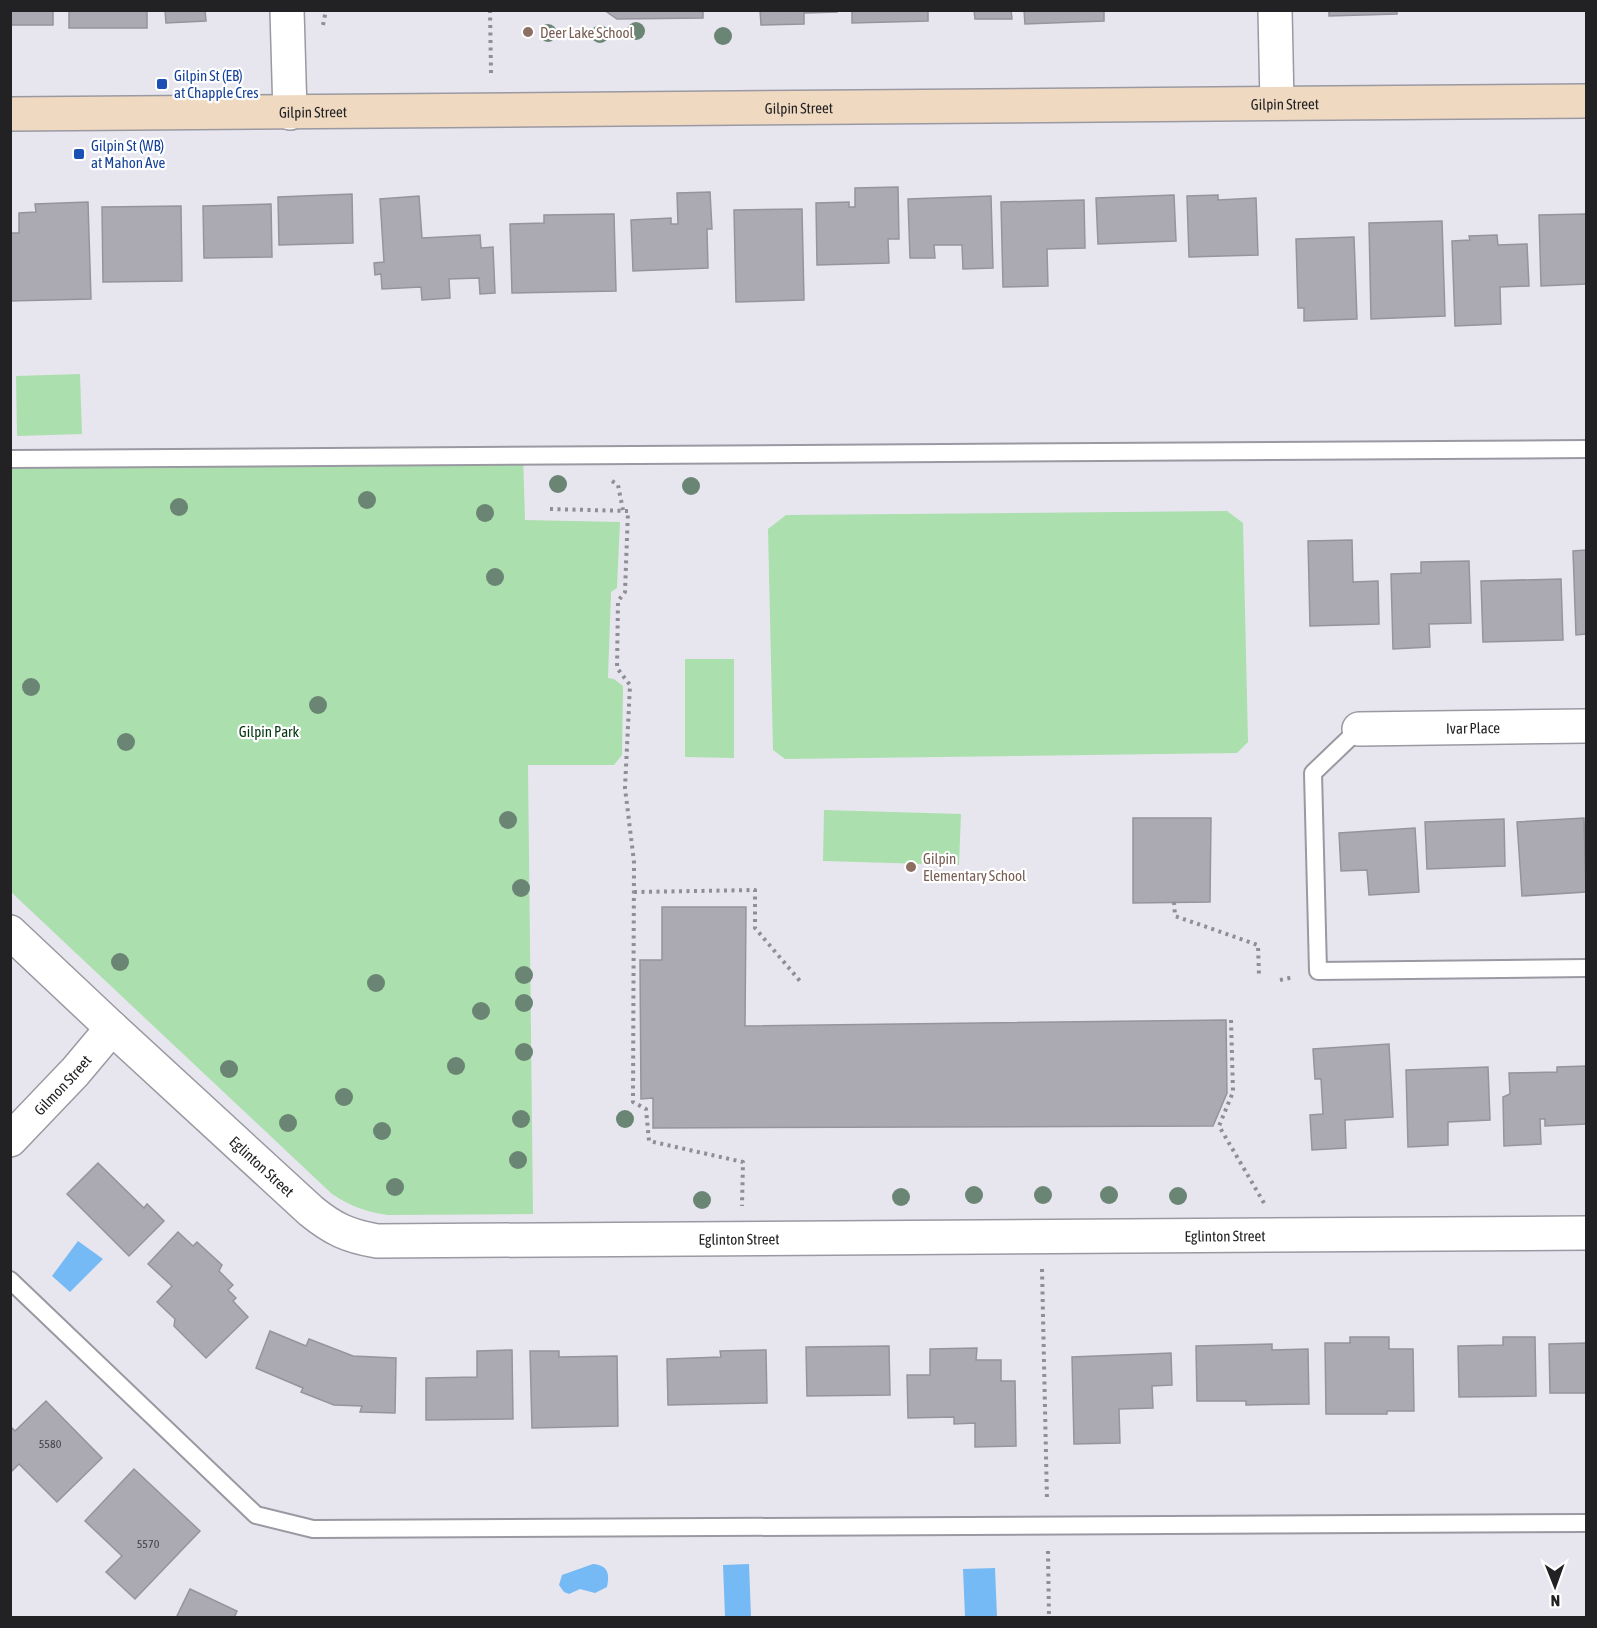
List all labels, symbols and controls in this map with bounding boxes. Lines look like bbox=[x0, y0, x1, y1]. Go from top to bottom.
place label: Deer Lake School bbox=[540, 24, 634, 41]
marker: Deer Lake School bbox=[521, 25, 535, 39]
place label: Gilpin St (EB) at Chapple Cres bbox=[174, 67, 259, 101]
marker: Gilpin St (EB) at Chapple Cres bbox=[155, 77, 169, 91]
street label: Gilpin Street bbox=[1251, 95, 1319, 112]
street label: Gilpin Street bbox=[765, 99, 833, 116]
street label: Gilpin Street bbox=[279, 103, 347, 120]
place label: Gilpin St (WB) at Mahon Ave bbox=[91, 137, 165, 171]
marker: Gilpin St (WB) at Mahon Ave bbox=[72, 147, 86, 161]
street label: Ivar Place bbox=[1446, 719, 1500, 736]
park label: Gilpin Park bbox=[239, 723, 300, 740]
place label: Gilpin Elementary School bbox=[923, 850, 1026, 884]
marker: Gilpin Elementary School bbox=[904, 860, 918, 874]
street label: Gilmon Street bbox=[30, 1051, 94, 1118]
street label: Eglinton Street bbox=[227, 1132, 298, 1200]
street label: Eglinton Street bbox=[1184, 1227, 1266, 1244]
street label: Eglinton Street bbox=[698, 1230, 780, 1247]
house number: 5580 bbox=[39, 1437, 62, 1451]
house number: 5570 bbox=[137, 1537, 160, 1551]
north arrow bbox=[1525, 1556, 1585, 1616]
text: N bbox=[1550, 1592, 1560, 1610]

